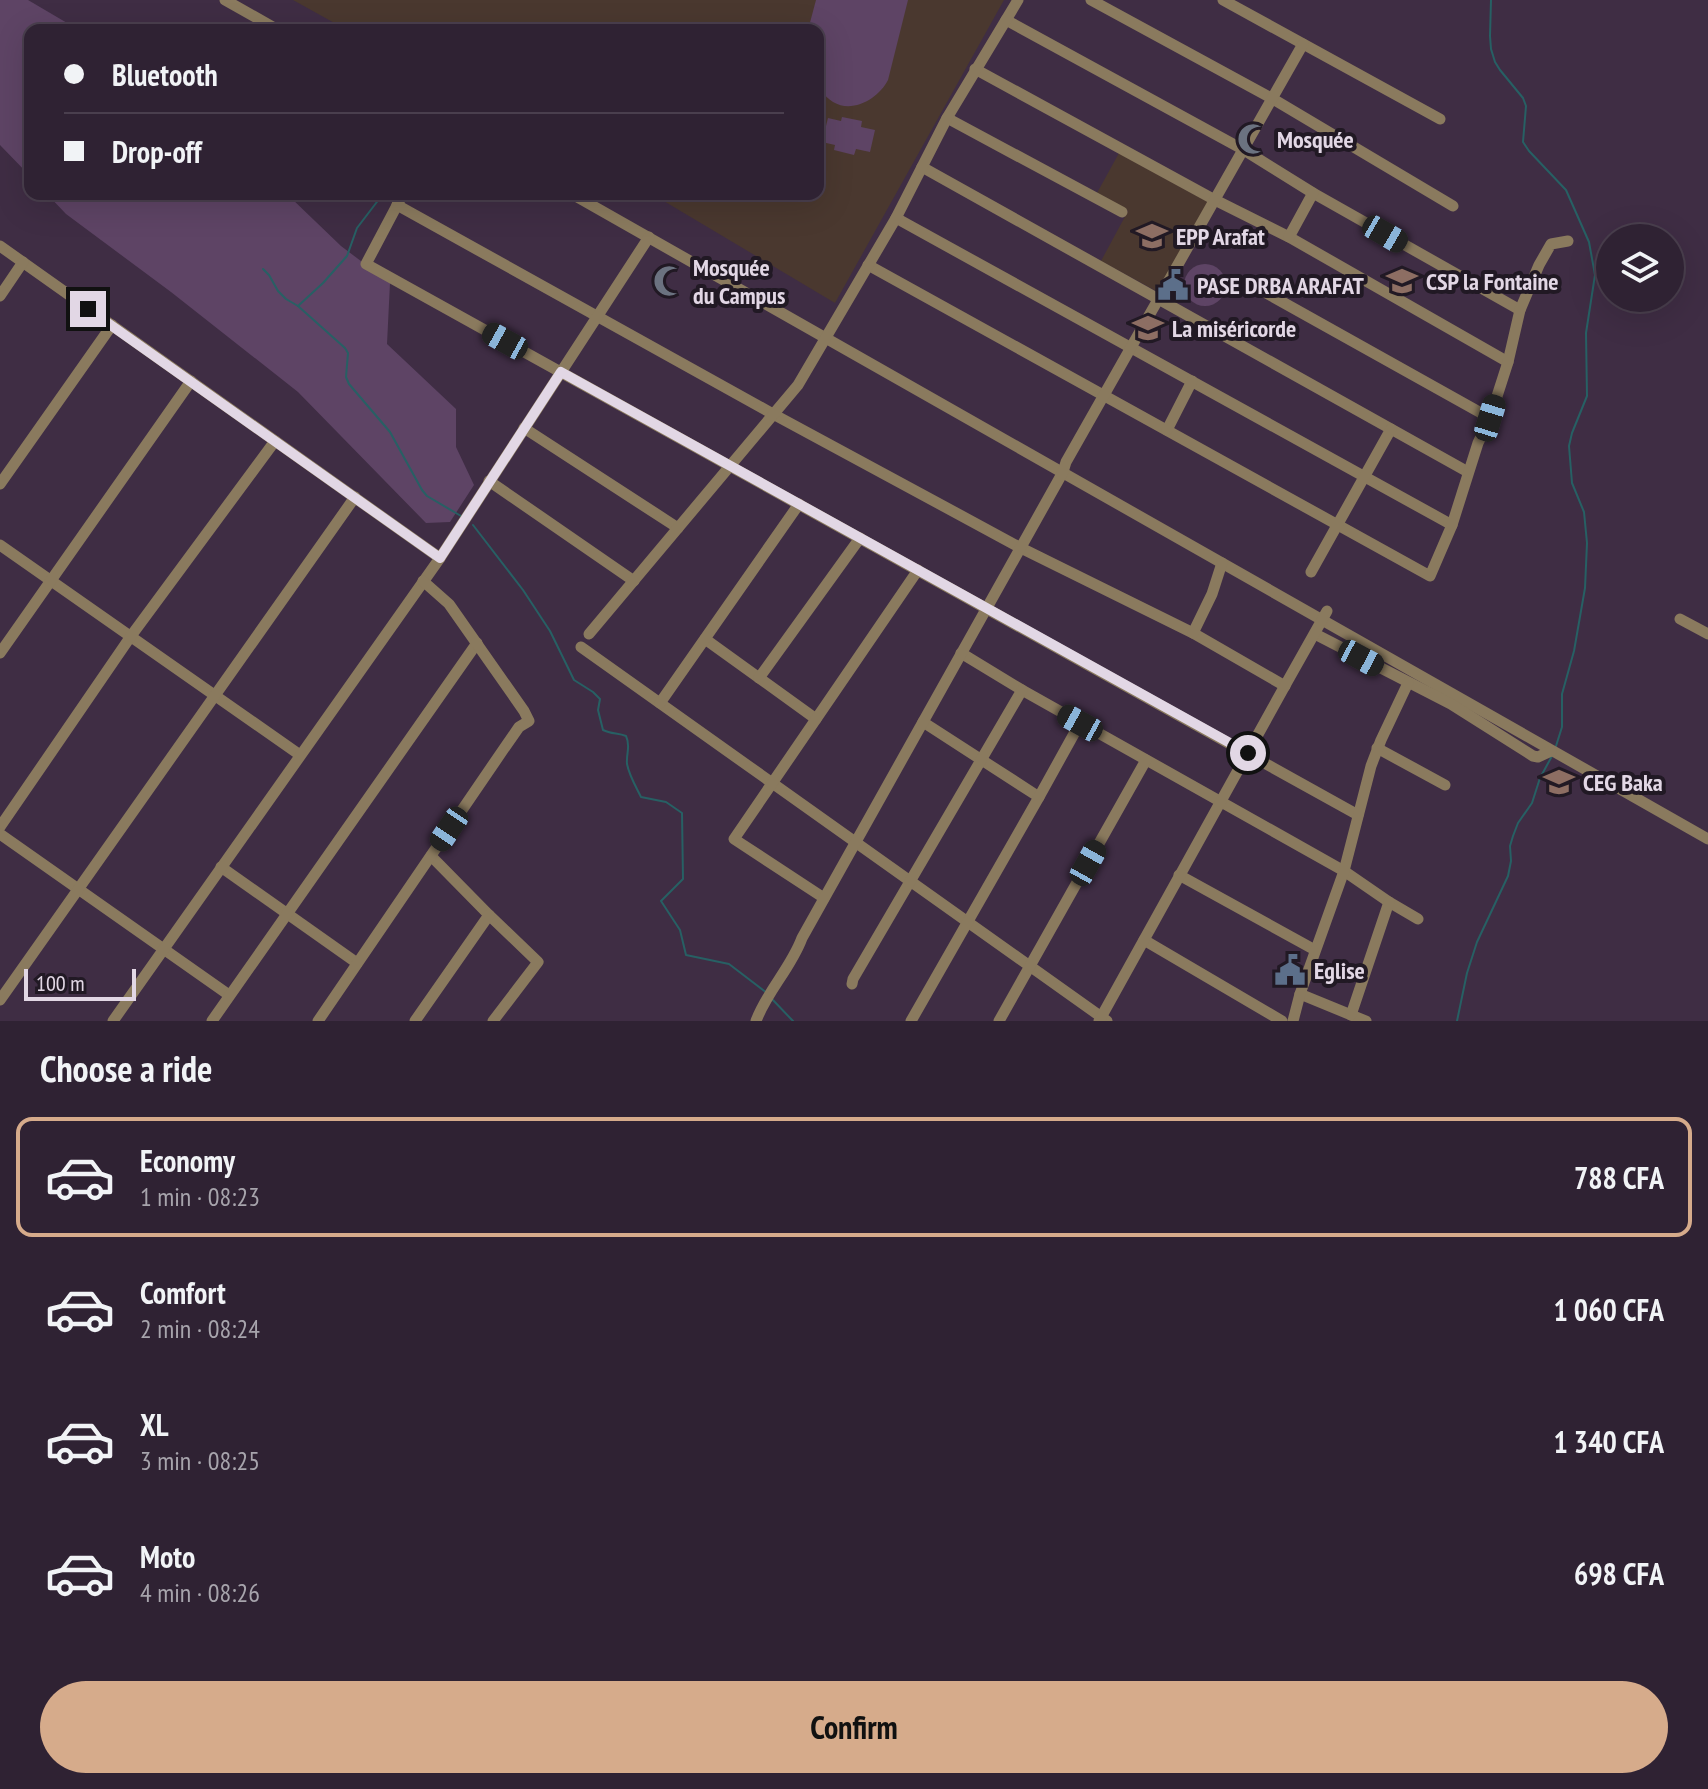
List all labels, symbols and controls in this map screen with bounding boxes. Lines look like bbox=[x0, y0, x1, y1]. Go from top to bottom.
text: Bluetooth bbox=[112, 55, 218, 94]
mosque icon: Mosquée bbox=[1236, 122, 1270, 156]
place label: Mosquée bbox=[1277, 124, 1354, 155]
text: Drop-off bbox=[112, 132, 202, 171]
car bbox=[1358, 212, 1412, 256]
school or university icon: EPP Arafat bbox=[1135, 219, 1169, 253]
place label: EPP Arafat bbox=[1176, 221, 1265, 252]
map controls bbox=[1596, 224, 1684, 312]
button: layers bbox=[1596, 224, 1684, 312]
place label: Mosquée du Campus bbox=[693, 252, 785, 311]
mosque icon: Mosquée du Campus bbox=[652, 264, 686, 298]
school or university icon: CSP la Fontaine bbox=[1385, 264, 1419, 298]
place label: CSP la Fontaine bbox=[1426, 266, 1559, 297]
public building icon: PASE DRBA ARAFAT bbox=[1156, 268, 1190, 302]
place label: PASE DRBA ARAFAT bbox=[1197, 270, 1364, 301]
route end bbox=[70, 291, 106, 327]
school or university icon: La miséricorde bbox=[1131, 311, 1165, 345]
place label: La miséricorde bbox=[1172, 313, 1296, 344]
car bbox=[478, 319, 532, 363]
car bbox=[1472, 392, 1508, 444]
car bbox=[1334, 636, 1388, 680]
car bbox=[1053, 701, 1107, 745]
route start bbox=[1230, 735, 1266, 771]
school or university icon: CEG Baka bbox=[1542, 765, 1576, 799]
place label: CEG Baka bbox=[1583, 767, 1663, 798]
car bbox=[426, 802, 472, 856]
car bbox=[1066, 836, 1110, 890]
public building icon: Eglise bbox=[1273, 953, 1307, 987]
place label: Eglise bbox=[1314, 955, 1365, 986]
scale bar bbox=[24, 965, 136, 1001]
text: 100 m bbox=[36, 969, 85, 997]
text: Choose a ride bbox=[40, 1045, 212, 1092]
icon: car bbox=[44, 1141, 116, 1213]
text: Economy bbox=[140, 1141, 235, 1180]
text: 788 CFA bbox=[1574, 1158, 1664, 1197]
text: 1 min · 08:23 bbox=[140, 1180, 260, 1213]
icon: car bbox=[44, 1273, 116, 1345]
text: Comfort bbox=[140, 1273, 226, 1312]
text: 1 060 CFA bbox=[1553, 1290, 1664, 1329]
text: 2 min · 08:24 bbox=[140, 1312, 260, 1345]
icon: car bbox=[44, 1405, 116, 1477]
text: XL bbox=[140, 1405, 169, 1444]
text: 1 340 CFA bbox=[1553, 1422, 1664, 1461]
text: 3 min · 08:25 bbox=[140, 1444, 260, 1477]
icon: car bbox=[44, 1537, 116, 1609]
text: Moto bbox=[140, 1537, 195, 1576]
text: 698 CFA bbox=[1574, 1554, 1664, 1593]
text: 4 min · 08:26 bbox=[140, 1576, 260, 1609]
button: Confirm bbox=[40, 1681, 1668, 1773]

